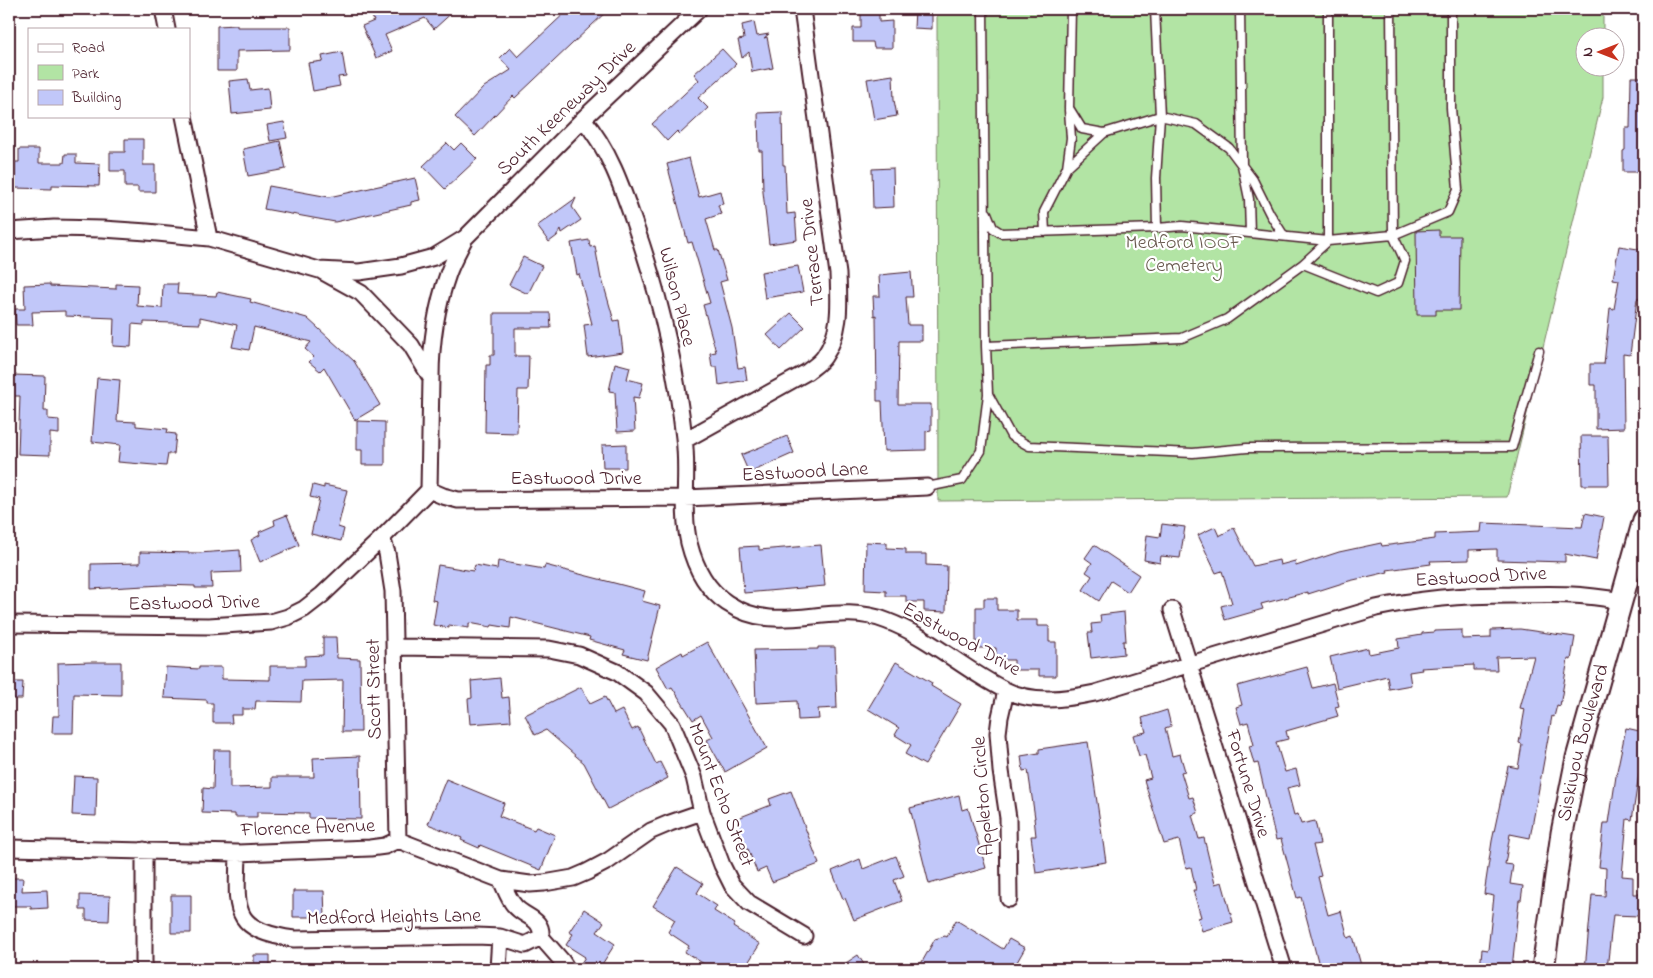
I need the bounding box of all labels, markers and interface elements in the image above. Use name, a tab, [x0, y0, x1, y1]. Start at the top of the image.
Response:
legend	[28, 28, 190, 118]
north arrow	[1576, 28, 1626, 78]
street label: South Keeneway Drive	[491, 35, 643, 183]
text: Road	[72, 37, 105, 59]
text: N	[1578, 47, 1599, 57]
text: Park	[72, 63, 100, 85]
text: Building	[71, 87, 121, 110]
street label: Terrace Drive	[793, 197, 833, 307]
park label: Medford IOOF Cemetery	[1126, 229, 1242, 281]
street label: Wilson Place	[650, 244, 702, 350]
street label: Eastwood Lane	[741, 455, 869, 491]
street label: Eastwood Drive	[510, 465, 642, 494]
street label: Eastwood Drive	[1415, 560, 1547, 596]
street label: Eastwood Drive	[128, 588, 260, 620]
street label: Eastwood Drive	[896, 595, 1026, 685]
street label: Scott Street	[360, 638, 390, 740]
street label: Siskiyou Boulevard	[1550, 661, 1617, 824]
street label: Mount Echo Street	[679, 719, 761, 871]
street label: Fortune Drive	[1217, 726, 1277, 842]
street label: Appleton Circle	[965, 735, 1003, 857]
street label: Florence Avenue	[239, 812, 376, 846]
street label: Medford Heights Lane	[307, 902, 481, 935]

